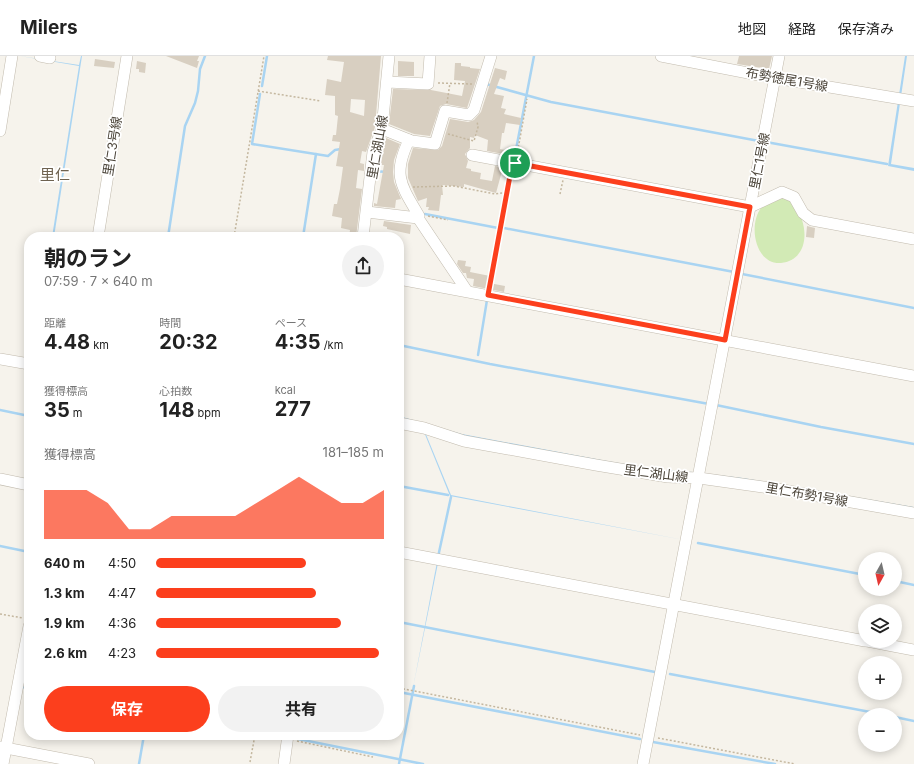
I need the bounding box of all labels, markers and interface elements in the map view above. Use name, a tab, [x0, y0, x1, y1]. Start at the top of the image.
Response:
text: Milers	[20, 16, 78, 39]
text: 地図	[738, 20, 766, 37]
text: 経路	[788, 20, 816, 37]
text: 保存済み	[838, 20, 894, 37]
street label: 布勢徳尾1号線	[745, 64, 829, 94]
street label: 里仁湖山線	[363, 114, 391, 180]
street label: 里仁3号線	[99, 115, 125, 177]
street label: 里仁1号線	[746, 131, 772, 191]
pin	[498, 146, 532, 180]
icon: arrive	[504, 152, 526, 174]
district label: 里仁	[40, 165, 70, 184]
text: 朝のラン	[44, 245, 132, 271]
button: share	[342, 245, 384, 287]
text: 07:59 · 7 × 640 m	[44, 273, 153, 289]
text: 距離	[44, 316, 66, 330]
text: 時間	[159, 316, 181, 330]
text: ペース	[275, 316, 307, 330]
text: 4.48	[44, 330, 90, 354]
text: 20:32	[159, 330, 218, 354]
text: 4:35	[275, 330, 321, 354]
text: km	[90, 338, 109, 352]
text: /km	[321, 338, 343, 352]
text: kcal	[275, 383, 296, 397]
text: 獲得標高	[44, 384, 88, 398]
text: 心拍数	[159, 384, 192, 398]
text: 277	[275, 397, 311, 421]
text: 35	[44, 398, 70, 422]
text: 148	[159, 398, 195, 422]
text: m	[70, 406, 82, 420]
text: bpm	[195, 406, 221, 420]
text: 181–185 m	[323, 444, 384, 460]
text: 獲得標高	[44, 446, 96, 462]
street label: 里仁湖山線	[623, 461, 689, 485]
street label: 里仁布勢1号線	[765, 479, 849, 509]
north arrow	[858, 552, 902, 596]
map controls	[858, 552, 902, 752]
text: 640 m	[44, 555, 85, 571]
text: 4:50	[108, 555, 136, 571]
text: 1.3 km	[44, 585, 85, 601]
text: 4:47	[108, 585, 136, 601]
button: layers	[858, 604, 902, 648]
text: 1.9 km	[44, 615, 85, 631]
text: 4:36	[108, 615, 136, 631]
text: 2.6 km	[44, 645, 87, 661]
text: 4:23	[108, 645, 136, 661]
button: +	[858, 656, 902, 700]
button: 保存	[44, 686, 210, 732]
button: 共有	[218, 686, 384, 732]
button: −	[858, 708, 902, 752]

